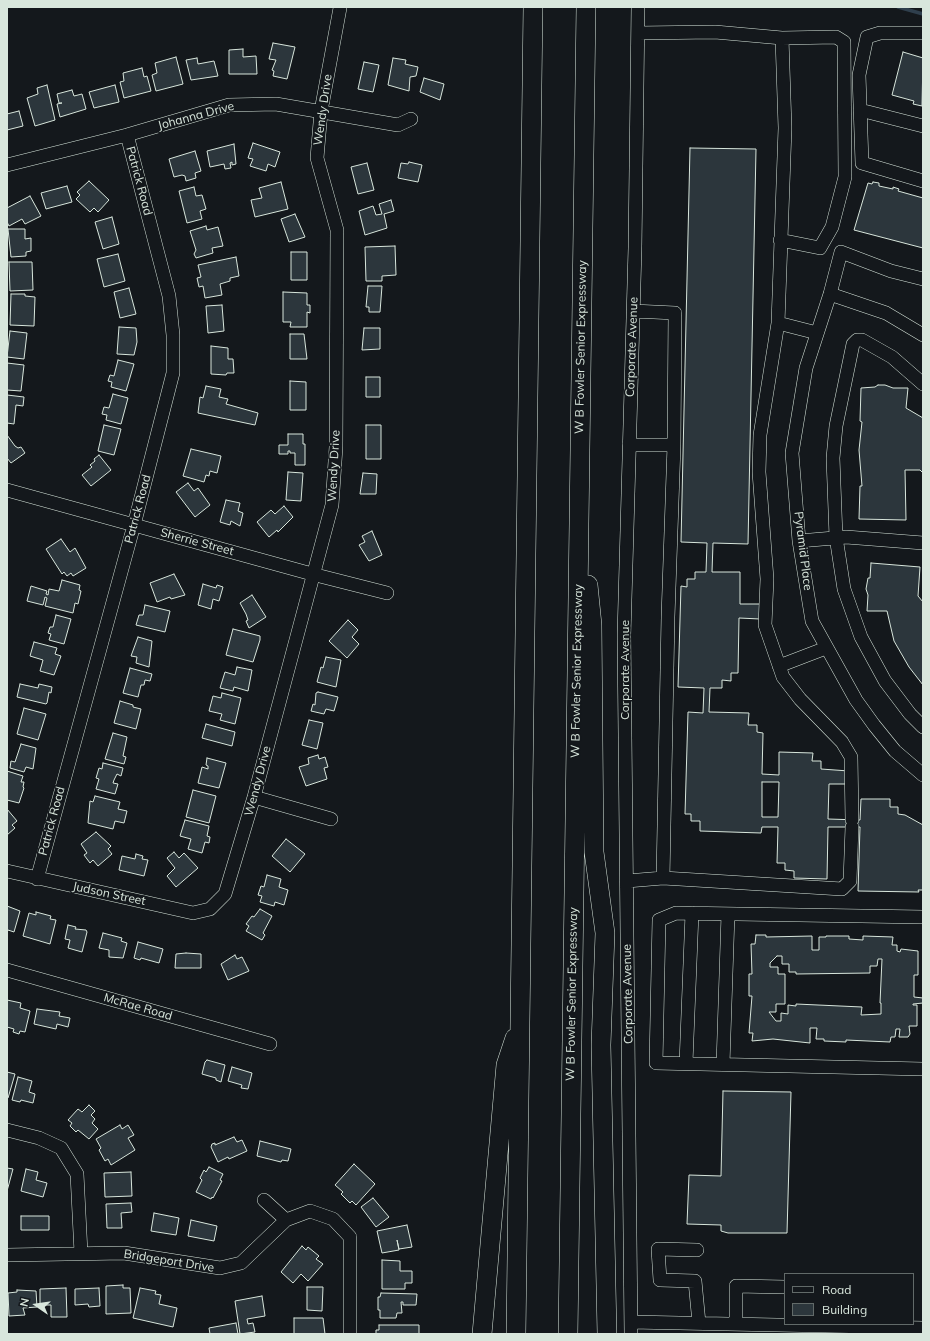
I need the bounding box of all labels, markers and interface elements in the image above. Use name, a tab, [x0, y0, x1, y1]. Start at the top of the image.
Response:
street label: Wendy Drive	[311, 73, 335, 147]
street label: Johanna Drive	[156, 99, 236, 133]
street label: Patrick Road	[123, 145, 155, 217]
street label: W B Fowler Senior Expressway	[572, 260, 590, 434]
street label: Corporate Avenue	[623, 297, 641, 397]
street label: Wendy Drive	[325, 430, 343, 502]
street label: Patrick Road	[122, 473, 154, 545]
street label: Pyramid Place	[791, 511, 815, 591]
street label: Sherrie Street	[159, 525, 235, 559]
street label: W B Fowler Senior Expressway	[568, 584, 586, 758]
street label: Corporate Avenue	[618, 620, 632, 720]
street label: Wendy Drive	[242, 744, 274, 818]
street label: Patrick Road	[36, 785, 68, 857]
street label: Judson Street	[71, 879, 147, 909]
street label: W B Fowler Senior Expressway	[563, 907, 581, 1081]
street label: Corporate Avenue	[620, 944, 636, 1044]
street label: McRae Road	[102, 990, 174, 1024]
street label: Bridgeport Drive	[123, 1247, 215, 1275]
legend	[784, 1273, 914, 1325]
text: Road	[822, 1282, 851, 1297]
north arrow	[16, 1285, 56, 1325]
text: N	[17, 1297, 32, 1308]
text: Building	[822, 1302, 867, 1317]

